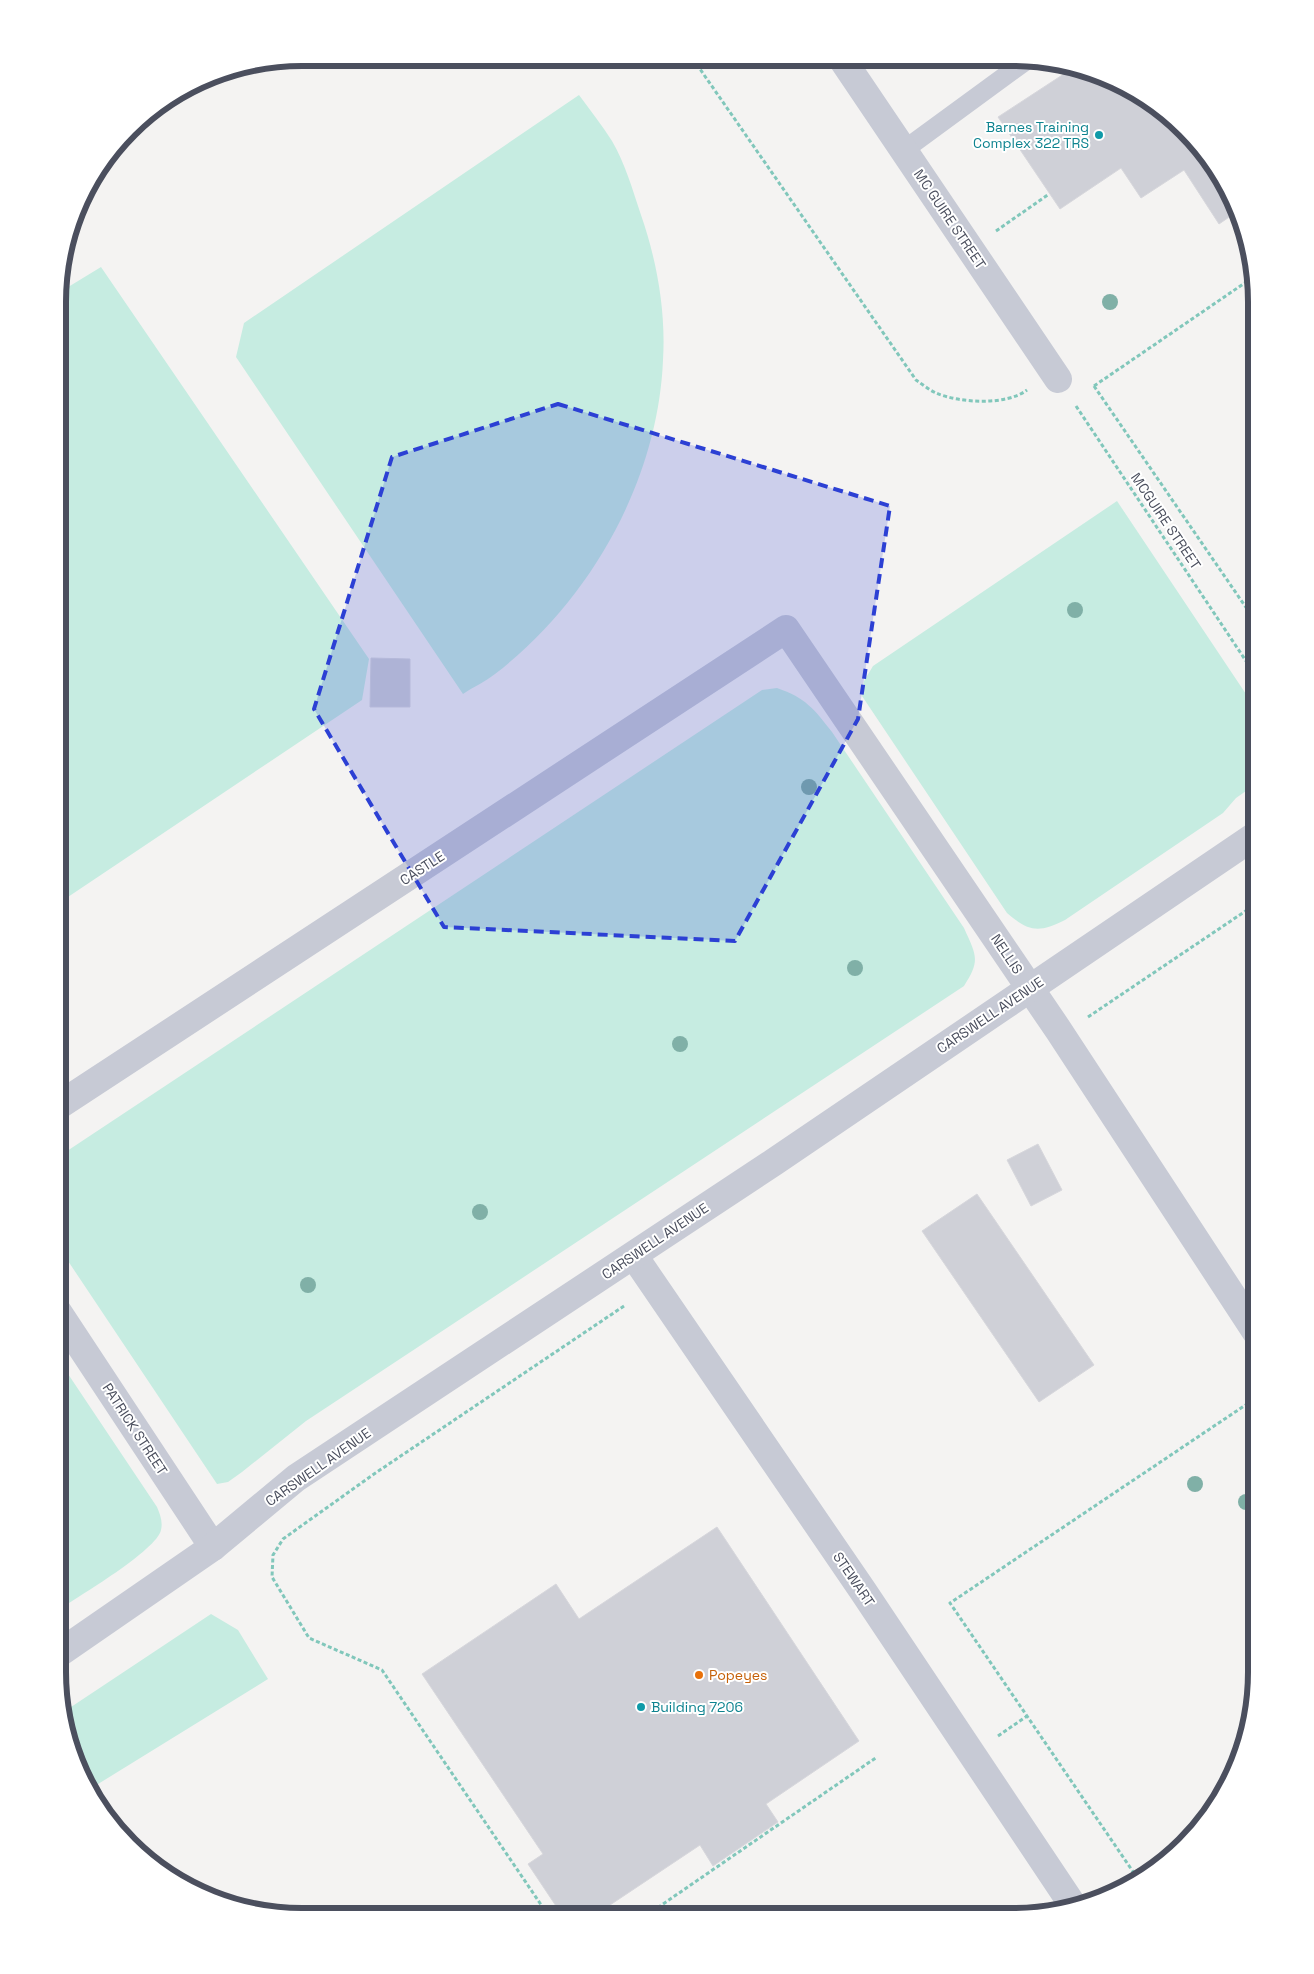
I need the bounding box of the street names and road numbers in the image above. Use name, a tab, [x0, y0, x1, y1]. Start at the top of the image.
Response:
street label: MC GUIRE STREET	[910, 166, 990, 272]
street label: MCGUIRE STREET	[1127, 469, 1205, 573]
street label: CASTLE	[396, 847, 448, 889]
street label: NELLIS	[987, 931, 1027, 977]
street label: CARSWELL AVENUE	[933, 973, 1047, 1057]
street label: CARSWELL AVENUE	[598, 1199, 712, 1283]
street label: PATRICK STREET	[99, 1380, 171, 1478]
street label: CARSWELL AVENUE	[262, 1424, 374, 1510]
street label: STEWART	[829, 1548, 879, 1610]

